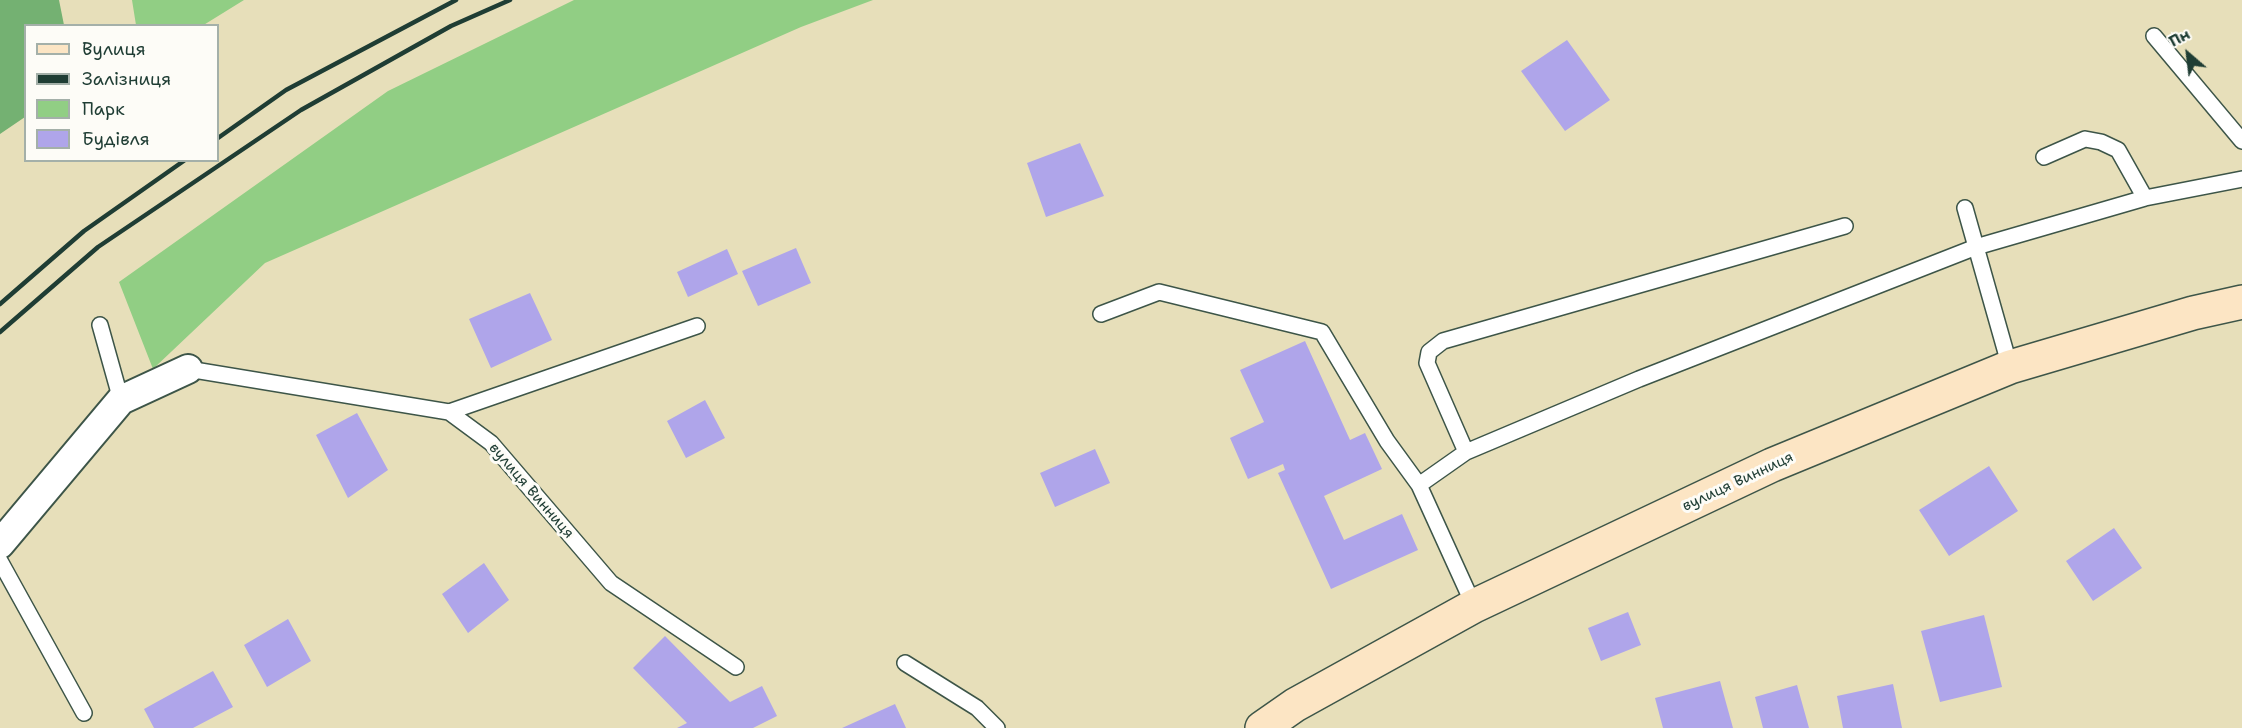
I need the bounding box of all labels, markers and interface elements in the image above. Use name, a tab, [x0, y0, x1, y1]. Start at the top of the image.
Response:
text: Пн	[2165, 23, 2194, 52]
legend	[24, 24, 219, 162]
north arrow	[2158, 24, 2218, 84]
text: Вулиця	[82, 37, 146, 61]
text: Залізниця	[82, 67, 171, 91]
text: Парк	[82, 97, 125, 121]
text: Будівля	[82, 127, 150, 151]
street label: вулиця Винниця	[485, 440, 577, 542]
street label: вулиця Винниця	[1680, 448, 1796, 516]

